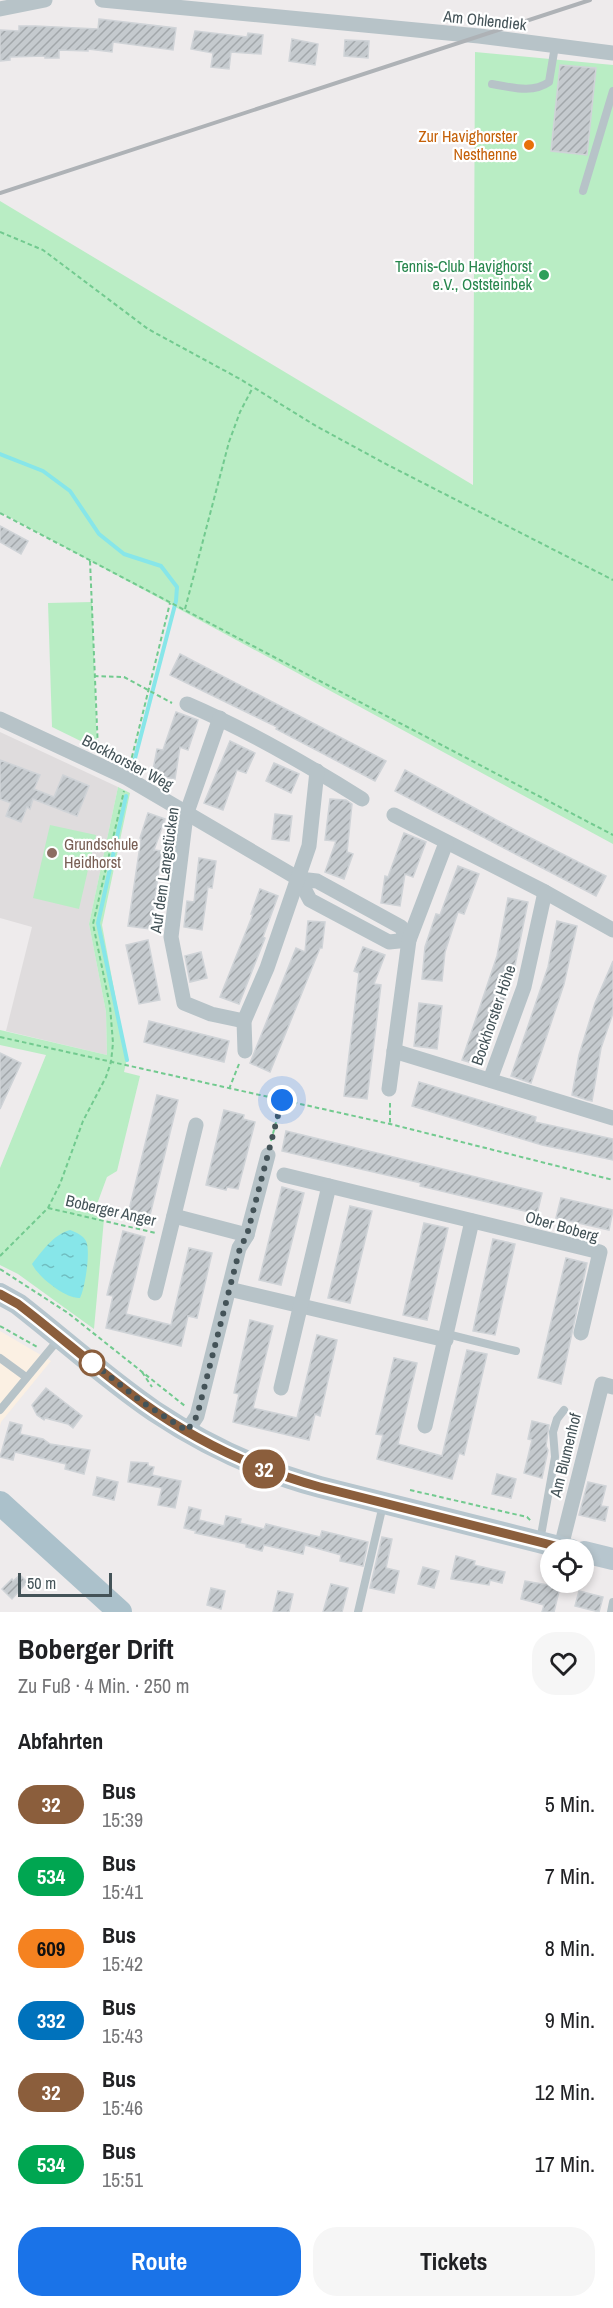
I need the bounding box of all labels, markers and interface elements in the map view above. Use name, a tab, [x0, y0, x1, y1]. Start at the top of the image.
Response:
street label: Am Ohlendiek	[442, 5, 528, 35]
place label: Zur Havighorster Nesthenne	[419, 125, 518, 165]
marker: Zur Havighorster Nesthenne	[522, 138, 536, 152]
place label: Tennis-Club Havighorst e.V., Oststeinbek	[395, 255, 532, 295]
marker: Tennis-Club Havighorst e.V., Oststeinbek	[537, 268, 551, 282]
street label: Bockhorster Weg	[79, 729, 178, 796]
street label: Auf dem Langstücken	[144, 806, 184, 935]
place label: Grundschule Heidhorst	[64, 833, 138, 873]
marker: Grundschule Heidhorst	[45, 846, 59, 860]
street label: Bockhorster Höhe	[466, 962, 520, 1068]
your location	[267, 1085, 297, 1115]
street label: Boberger Anger	[64, 1189, 159, 1231]
street label: Ober Boberg	[523, 1205, 602, 1247]
unlabelled marker	[79, 1350, 105, 1376]
street label: Am Blumenhof	[544, 1410, 586, 1500]
line badge: 32	[237, 1450, 291, 1488]
text: 32	[254, 1455, 274, 1484]
map controls	[540, 1539, 594, 1593]
button: locate	[540, 1539, 594, 1593]
scale bar	[18, 1570, 112, 1598]
text: 50 m	[27, 1572, 56, 1594]
text: Boberger Drift	[18, 1630, 174, 1668]
button: heart	[532, 1632, 595, 1695]
text: Zu Fuß · 4 Min. · 250 m	[18, 1672, 189, 1699]
text: Abfahrten	[18, 1726, 103, 1756]
text: Bus	[102, 1776, 136, 1806]
text: 5 Min.	[545, 1789, 595, 1819]
text: 32	[41, 1790, 61, 1819]
text: 15:39	[102, 1806, 143, 1833]
text: Bus	[102, 1848, 136, 1878]
text: 7 Min.	[545, 1861, 595, 1891]
text: 534	[37, 1862, 65, 1891]
text: 15:41	[102, 1878, 143, 1905]
text: Bus	[102, 1920, 136, 1950]
text: 8 Min.	[545, 1933, 595, 1963]
text: 609	[37, 1934, 65, 1963]
text: 15:42	[102, 1950, 143, 1977]
text: Bus	[102, 1992, 136, 2022]
text: 9 Min.	[545, 2005, 595, 2035]
text: 332	[37, 2006, 65, 2035]
text: 15:43	[102, 2022, 143, 2049]
text: Bus	[102, 2064, 136, 2094]
text: 12 Min.	[535, 2077, 595, 2107]
text: 32	[41, 2078, 61, 2107]
text: 15:46	[102, 2094, 143, 2121]
text: Bus	[102, 2136, 136, 2166]
text: 17 Min.	[535, 2149, 595, 2179]
text: 534	[37, 2150, 65, 2179]
text: 15:51	[102, 2166, 143, 2193]
button: Route	[18, 2227, 301, 2296]
button: Tickets	[313, 2227, 595, 2296]

